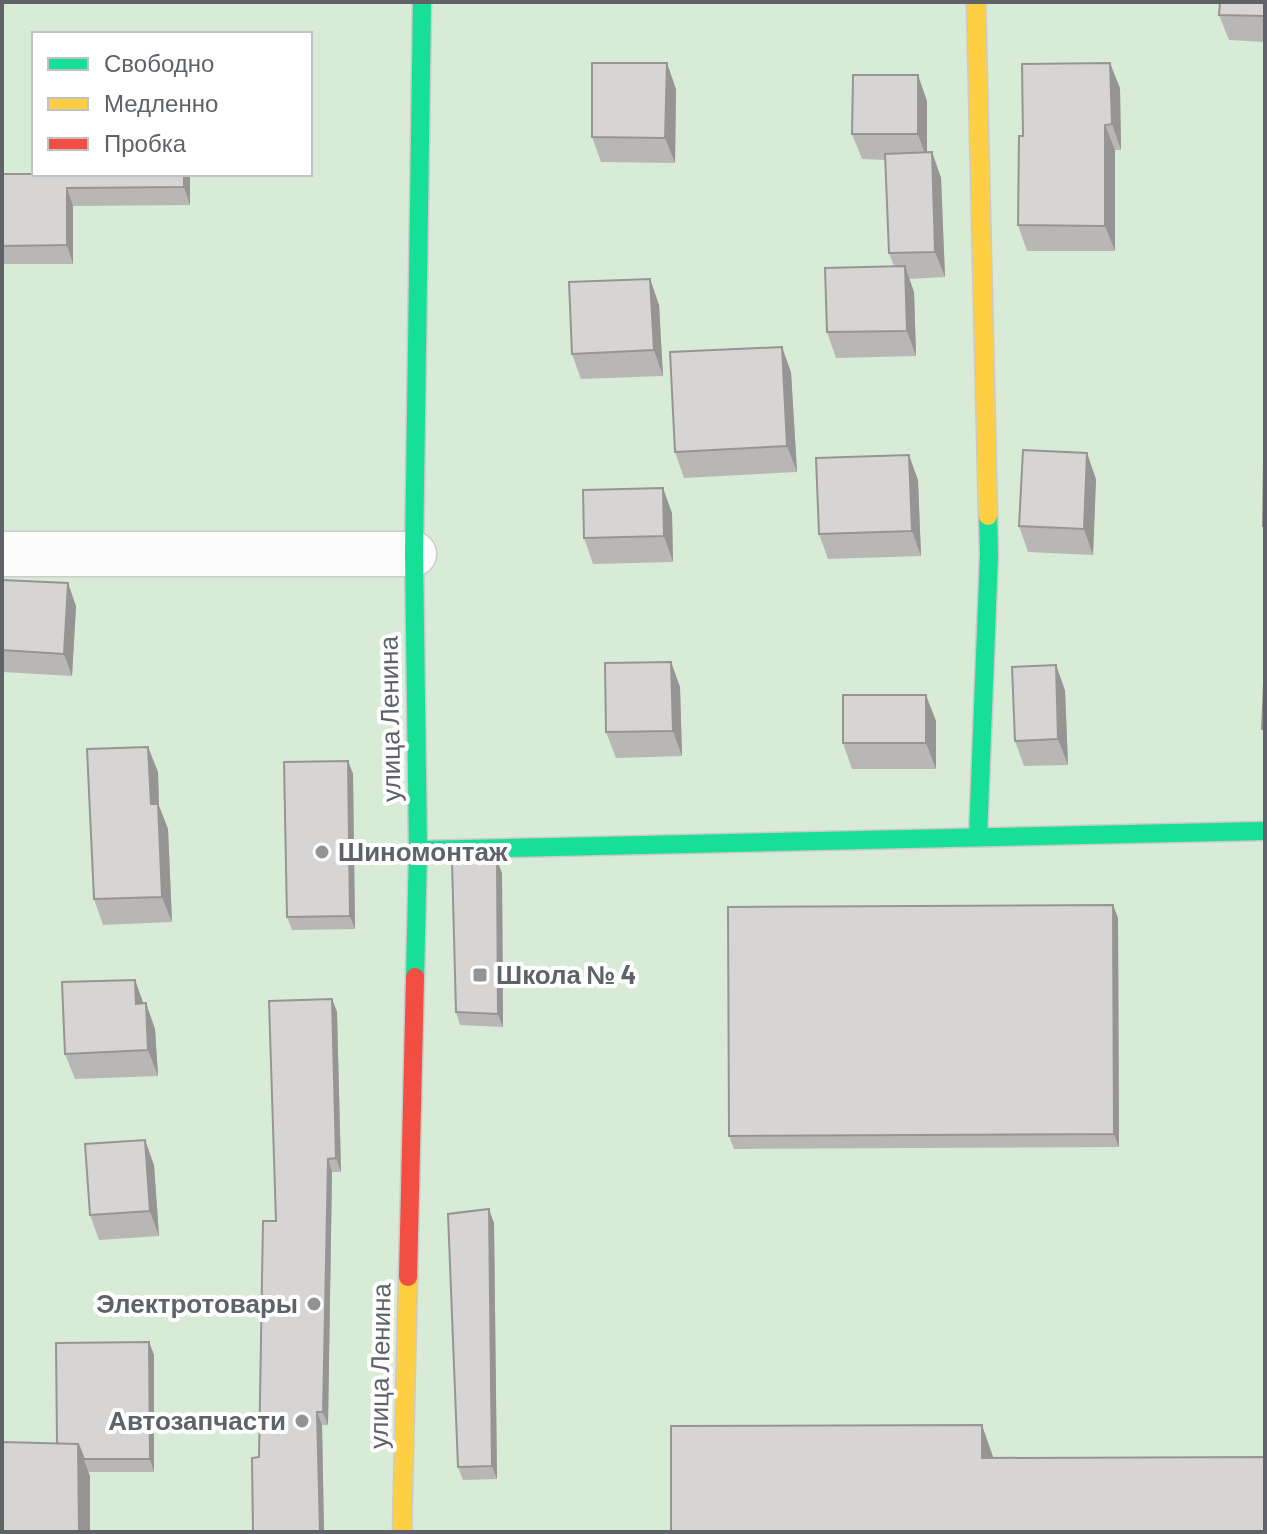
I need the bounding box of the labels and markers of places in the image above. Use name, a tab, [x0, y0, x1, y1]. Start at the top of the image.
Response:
place label: Шиномонтаж	[338, 835, 508, 866]
marker: Шиномонтаж	[313, 843, 331, 861]
place label: Школа № 4	[496, 958, 636, 989]
marker: Школа № 4	[471, 966, 489, 984]
place label: Электротовары	[96, 1287, 298, 1318]
marker: Электротовары	[305, 1295, 323, 1313]
place label: Автозапчасти	[108, 1404, 286, 1435]
marker: Автозапчасти	[293, 1412, 311, 1430]

